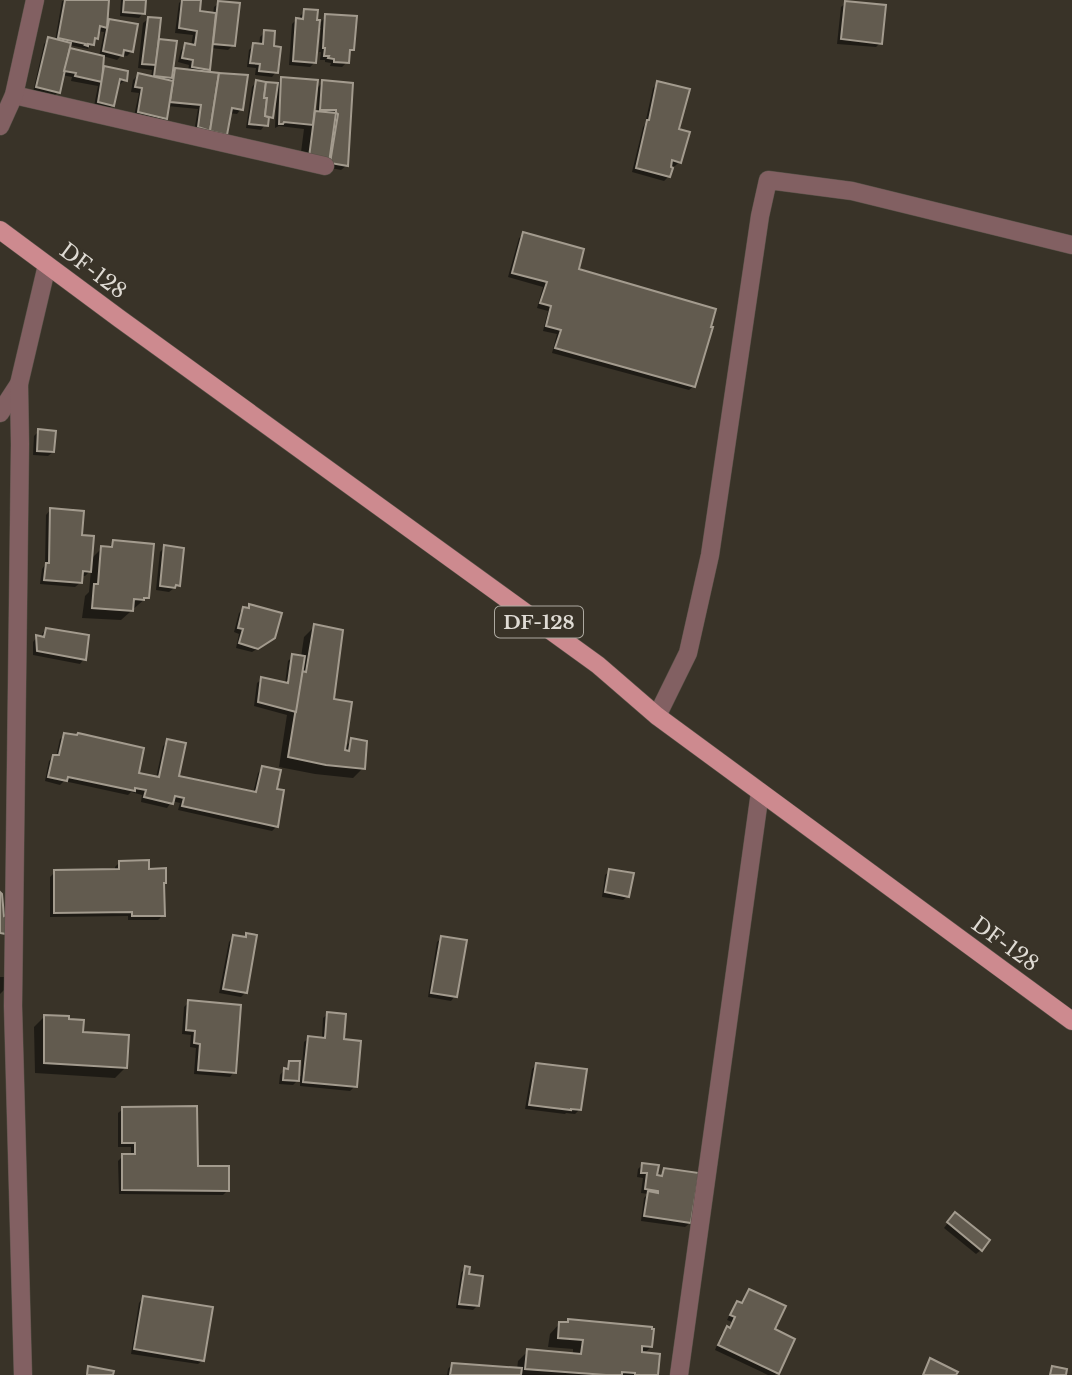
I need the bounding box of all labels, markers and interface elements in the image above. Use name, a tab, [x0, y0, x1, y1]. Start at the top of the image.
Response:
street label: DF-128	[55, 238, 131, 304]
road number: DF-128	[495, 607, 583, 638]
street label: DF-128	[966, 911, 1044, 977]

